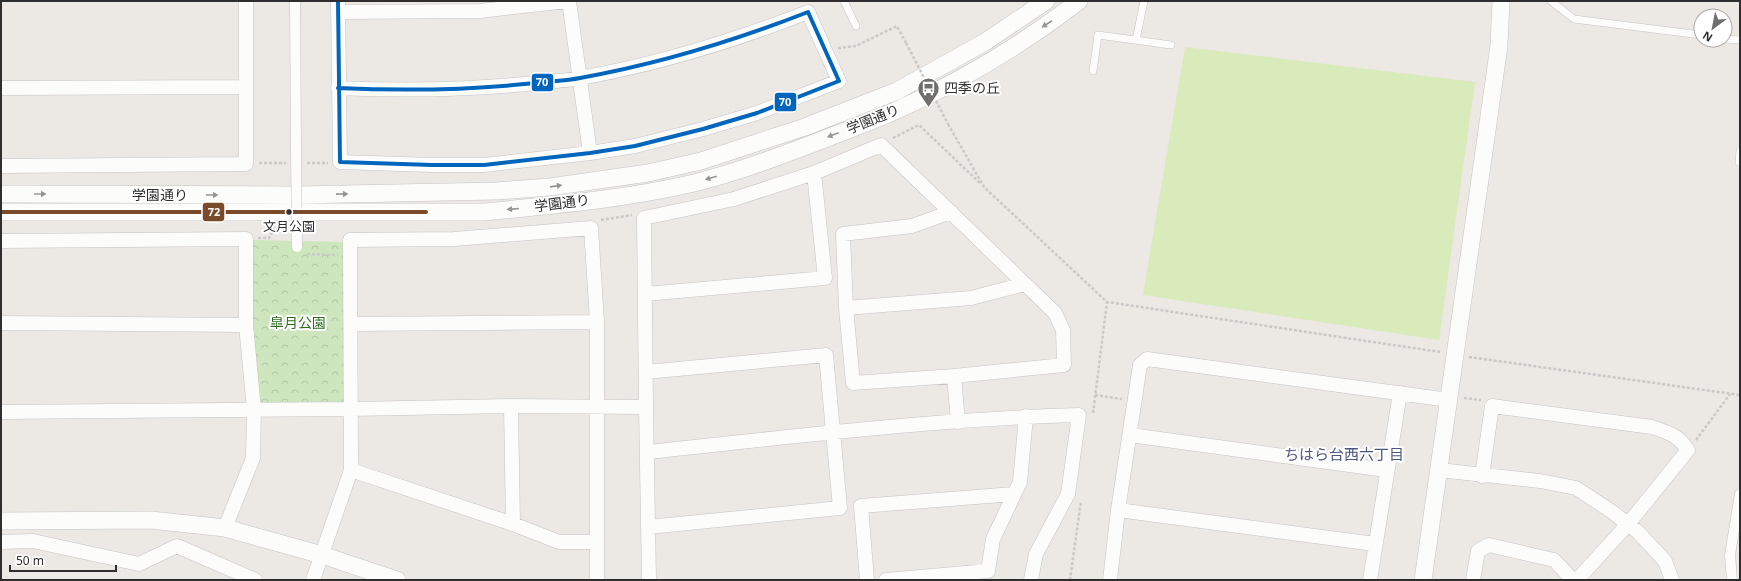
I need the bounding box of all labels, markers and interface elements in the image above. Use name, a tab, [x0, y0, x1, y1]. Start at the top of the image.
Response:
north arrow	[1693, 8, 1733, 48]
one-way arrow	[1041, 20, 1053, 27]
text: N	[1700, 28, 1715, 46]
line badge: 70	[531, 73, 554, 92]
text: 70	[536, 74, 548, 89]
bus stop icon: 四季の丘	[916, 75, 942, 108]
place label: 四季の丘	[944, 78, 1000, 97]
line badge: 70	[774, 92, 797, 112]
text: 70	[779, 94, 791, 109]
street label: 学園通り	[843, 99, 902, 138]
one-way arrow	[827, 133, 839, 139]
one-way arrow	[704, 175, 716, 181]
one-way arrow	[550, 183, 562, 189]
street label: 学園通り	[132, 185, 188, 204]
street label: 学園通り	[533, 190, 591, 215]
one-way arrow	[34, 191, 47, 197]
one-way arrow	[336, 191, 349, 197]
one-way arrow	[206, 192, 219, 198]
line badge: 72	[202, 202, 225, 222]
text: 72	[208, 204, 220, 219]
one-way arrow	[507, 206, 519, 212]
marker: 文月公園	[284, 207, 294, 217]
place label: 文月公園	[263, 217, 315, 235]
park label: 皐月公園	[270, 313, 326, 332]
district label: ちはら台西六丁目	[1284, 444, 1404, 464]
scale bar	[10, 547, 116, 573]
text: 50 m	[16, 552, 44, 569]

